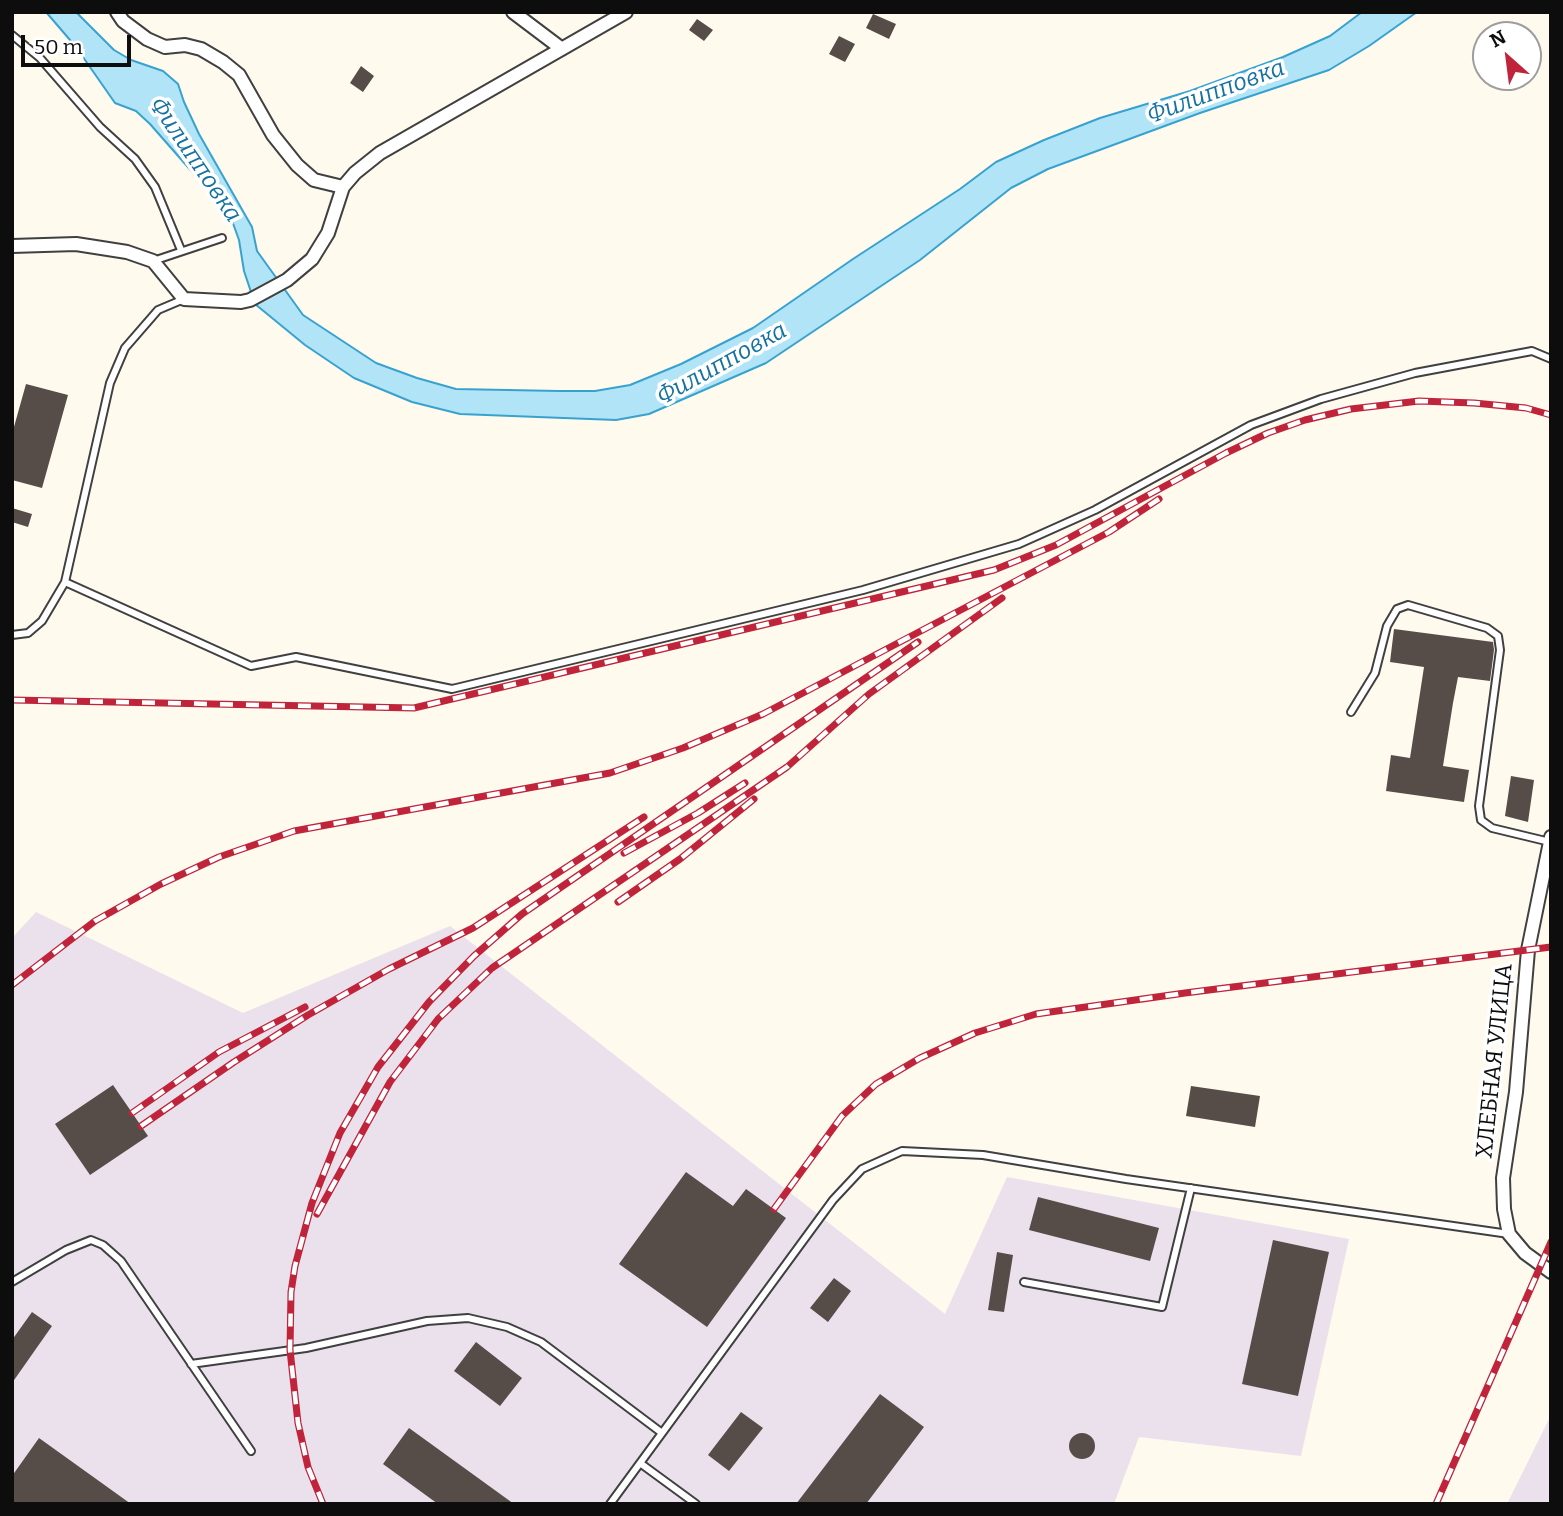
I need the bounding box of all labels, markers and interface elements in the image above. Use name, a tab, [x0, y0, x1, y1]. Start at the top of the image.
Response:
scale bar	[24, 21, 135, 65]
north arrow	[1472, 21, 1542, 91]
text: N	[1486, 25, 1510, 52]
text: 50 m	[34, 34, 83, 60]
water label: Филипповка	[1143, 54, 1289, 130]
water label: Филипповка	[143, 92, 247, 228]
water label: Филипповка	[652, 316, 792, 412]
street label: ХЛЕБНАЯ УЛИЦА	[1471, 962, 1519, 1160]

